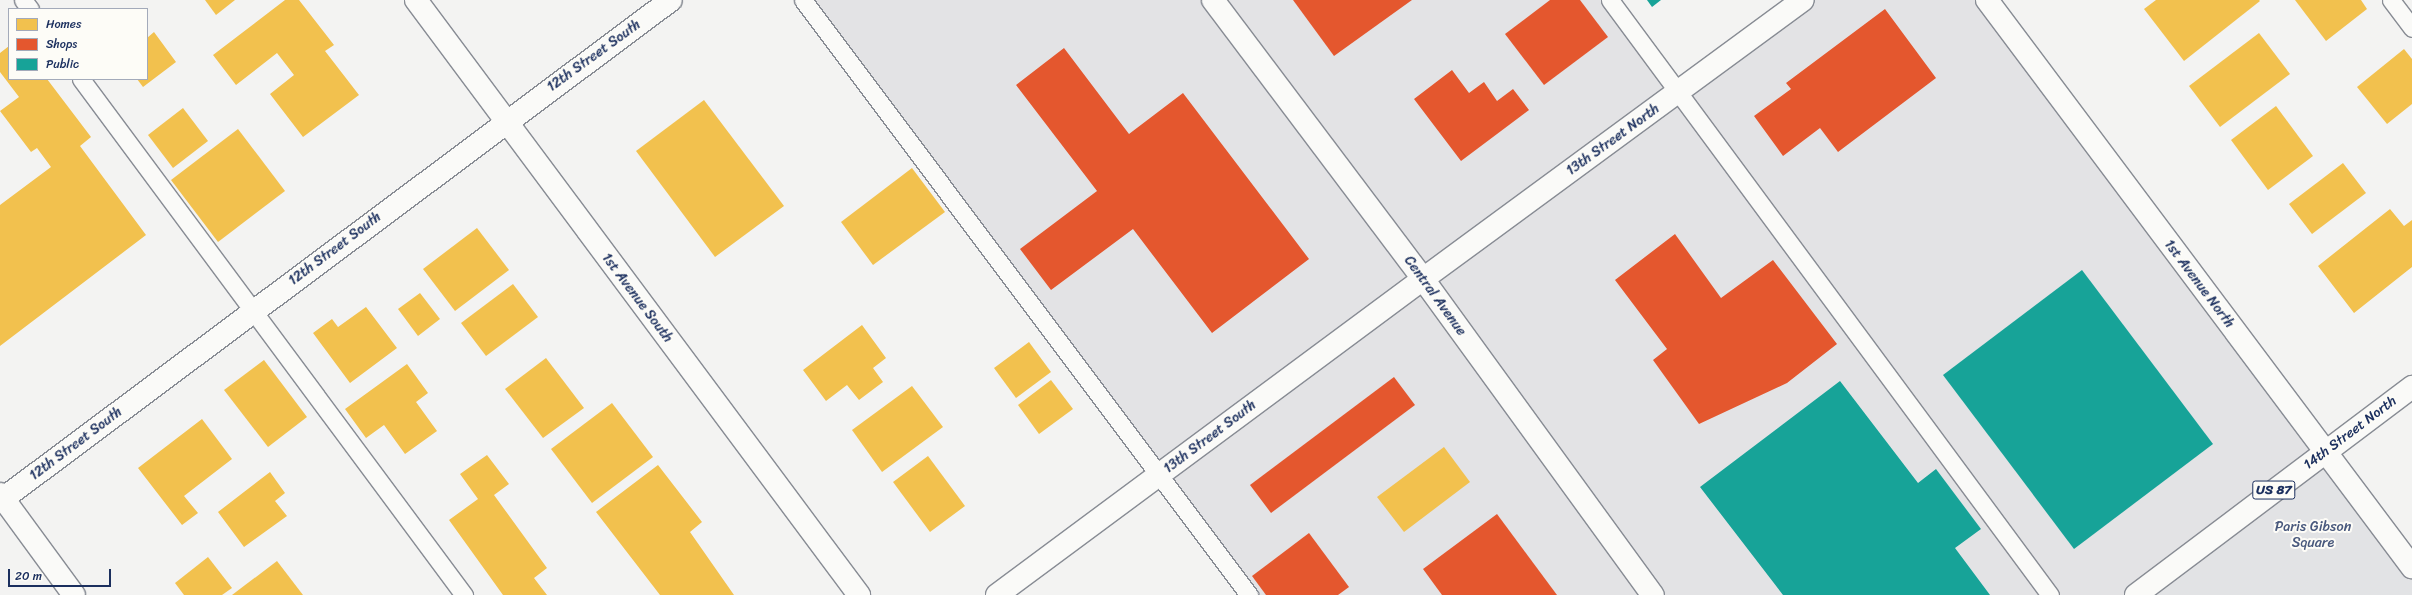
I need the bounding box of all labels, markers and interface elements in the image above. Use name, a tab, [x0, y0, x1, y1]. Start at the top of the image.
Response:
legend	[8, 8, 148, 80]
text: Homes	[46, 13, 82, 35]
street label: 12th Street South	[544, 16, 644, 96]
text: Shops	[46, 33, 77, 55]
text: Public	[46, 53, 79, 75]
street label: 13th Street North	[1563, 101, 1663, 179]
street label: 12th Street South	[285, 208, 385, 290]
street label: 1st Avenue North	[2160, 236, 2238, 332]
street label: 1st Avenue South	[598, 250, 676, 346]
street label: Central Avenue	[1400, 253, 1470, 339]
street label: 14th Street North	[2300, 393, 2400, 473]
street label: 13th Street South	[1160, 397, 1260, 477]
street label: 12th Street South	[26, 403, 126, 485]
road number: US 87	[2252, 479, 2296, 501]
park label: Paris Gibson Square	[2275, 519, 2351, 552]
scale bar	[10, 561, 113, 587]
text: 20 m	[15, 565, 42, 587]

